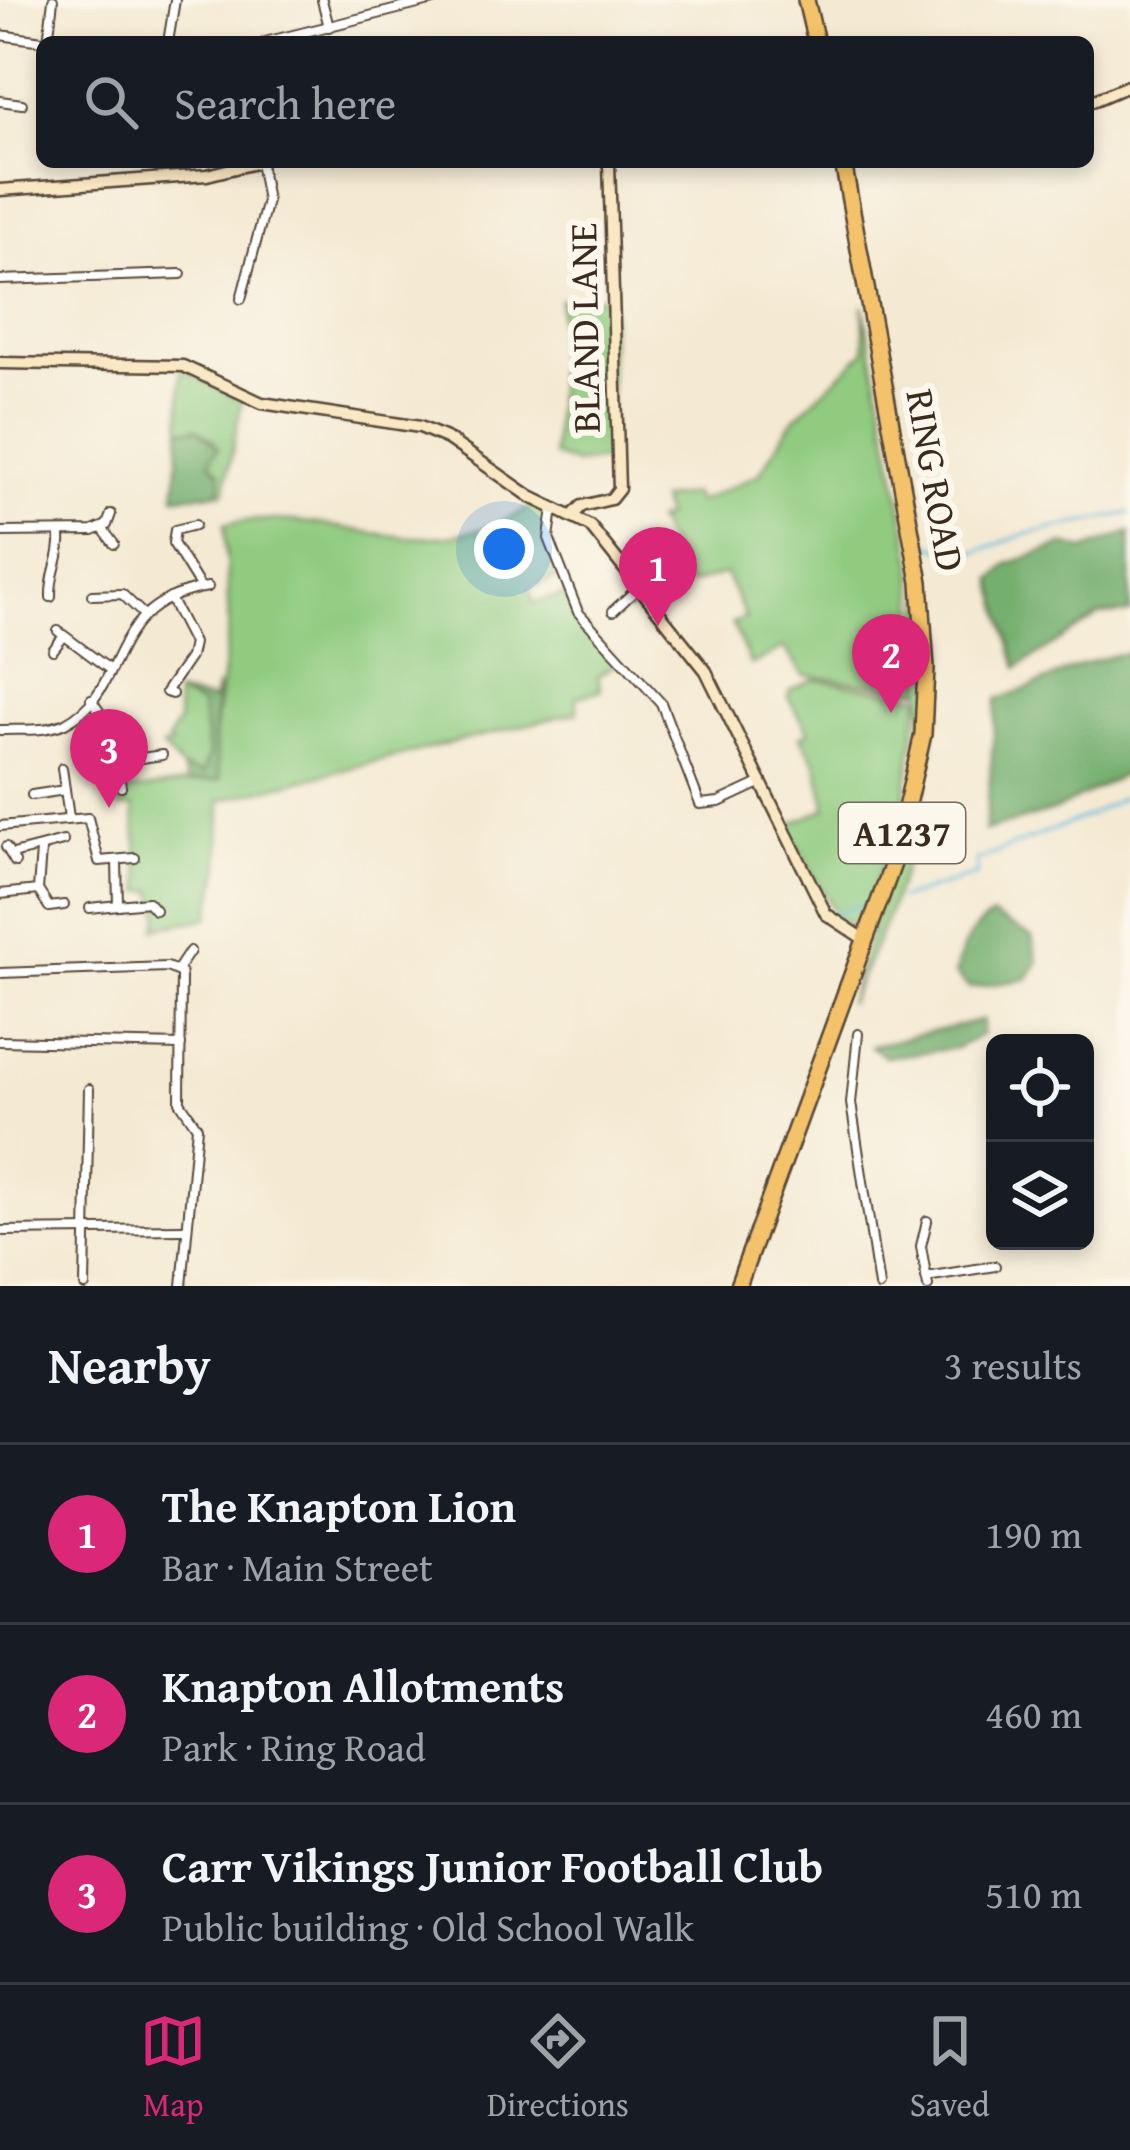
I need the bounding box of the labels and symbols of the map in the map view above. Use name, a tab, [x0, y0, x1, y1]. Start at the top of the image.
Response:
street label: BLAND LANE	[553, 222, 614, 434]
street label: RING ROAD	[892, 384, 981, 575]
your location	[474, 519, 534, 579]
pin: 1	[619, 527, 697, 626]
pin: 2	[852, 614, 930, 713]
pin: 3	[70, 709, 148, 808]
road number: A1237	[839, 803, 965, 863]

